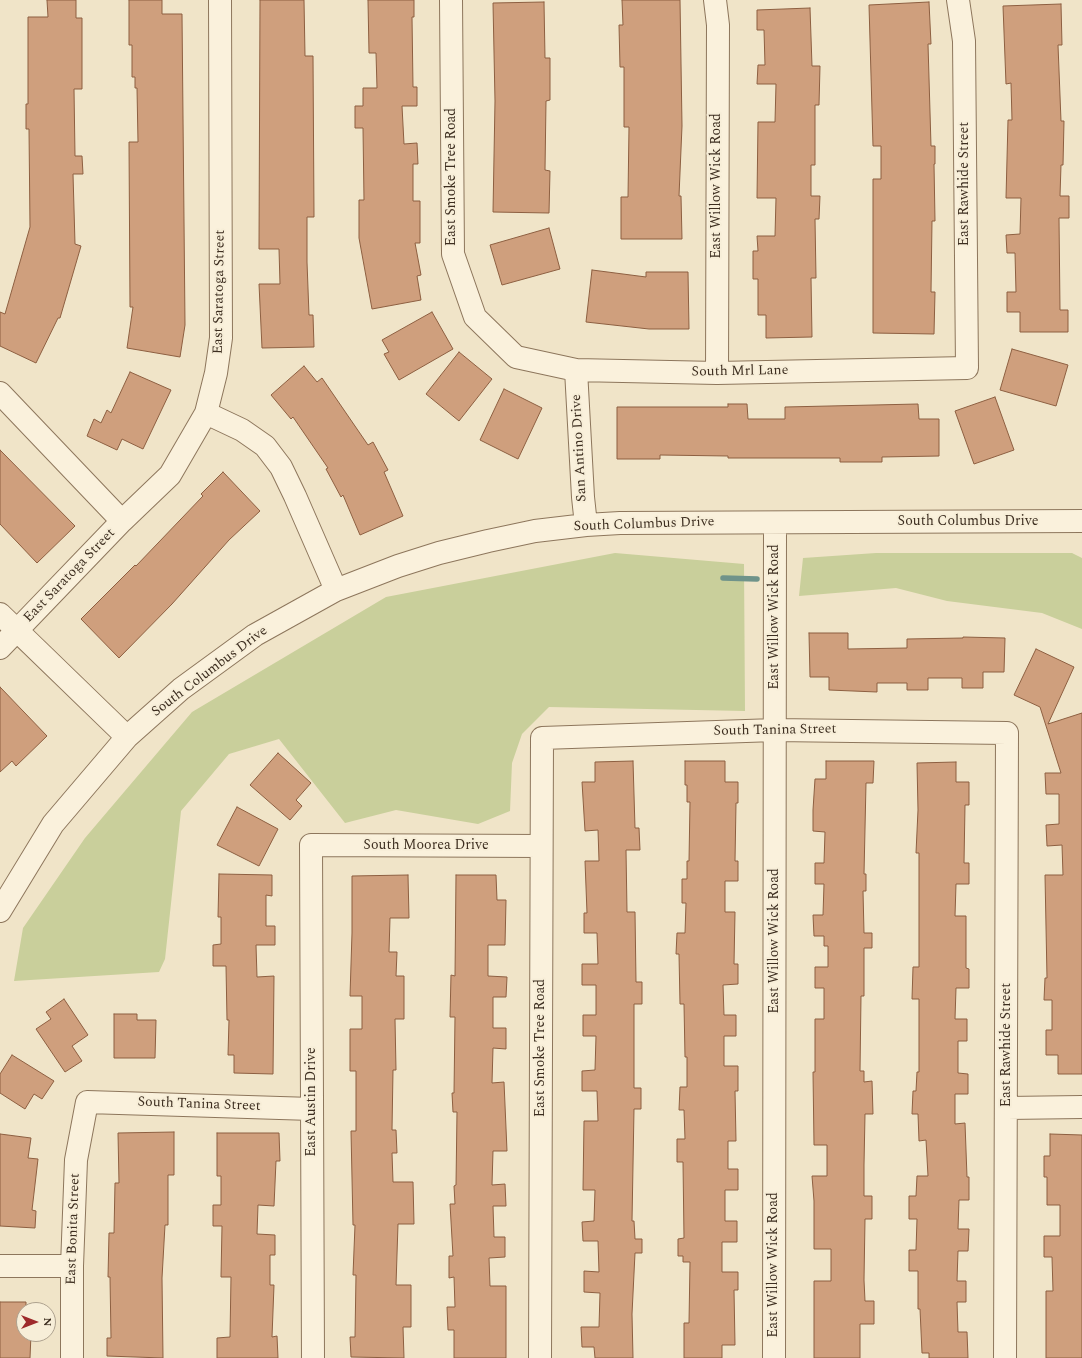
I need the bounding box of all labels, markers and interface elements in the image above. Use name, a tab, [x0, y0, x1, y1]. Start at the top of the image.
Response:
street label: East Smoke Tree Road	[444, 108, 460, 246]
street label: East Willow Wick Road	[709, 113, 725, 259]
street label: East Rawhide Street	[957, 122, 973, 246]
street label: East Saratoga Street	[211, 230, 229, 354]
street label: South Mrl Lane	[691, 363, 789, 381]
street label: San Antino Drive	[569, 394, 591, 502]
street label: South Columbus Drive	[573, 514, 715, 536]
street label: South Columbus Drive	[898, 514, 1038, 530]
street label: East Saratoga Street	[21, 525, 119, 627]
street label: East Willow Wick Road	[767, 544, 783, 690]
street label: South Columbus Drive	[149, 623, 271, 721]
street label: South Tanina Street	[713, 722, 837, 740]
street label: South Moorea Drive	[363, 838, 489, 854]
street label: East Willow Wick Road	[767, 868, 783, 1014]
street label: East Smoke Tree Road	[533, 979, 549, 1117]
street label: East Rawhide Street	[999, 983, 1015, 1107]
street label: East Austin Drive	[304, 1047, 320, 1157]
street label: South Tanina Street	[137, 1094, 261, 1116]
street label: East Bonita Street	[64, 1173, 84, 1285]
street label: East Willow Wick Road	[766, 1192, 782, 1338]
north arrow	[16, 1302, 56, 1342]
text: N	[39, 1318, 56, 1326]

